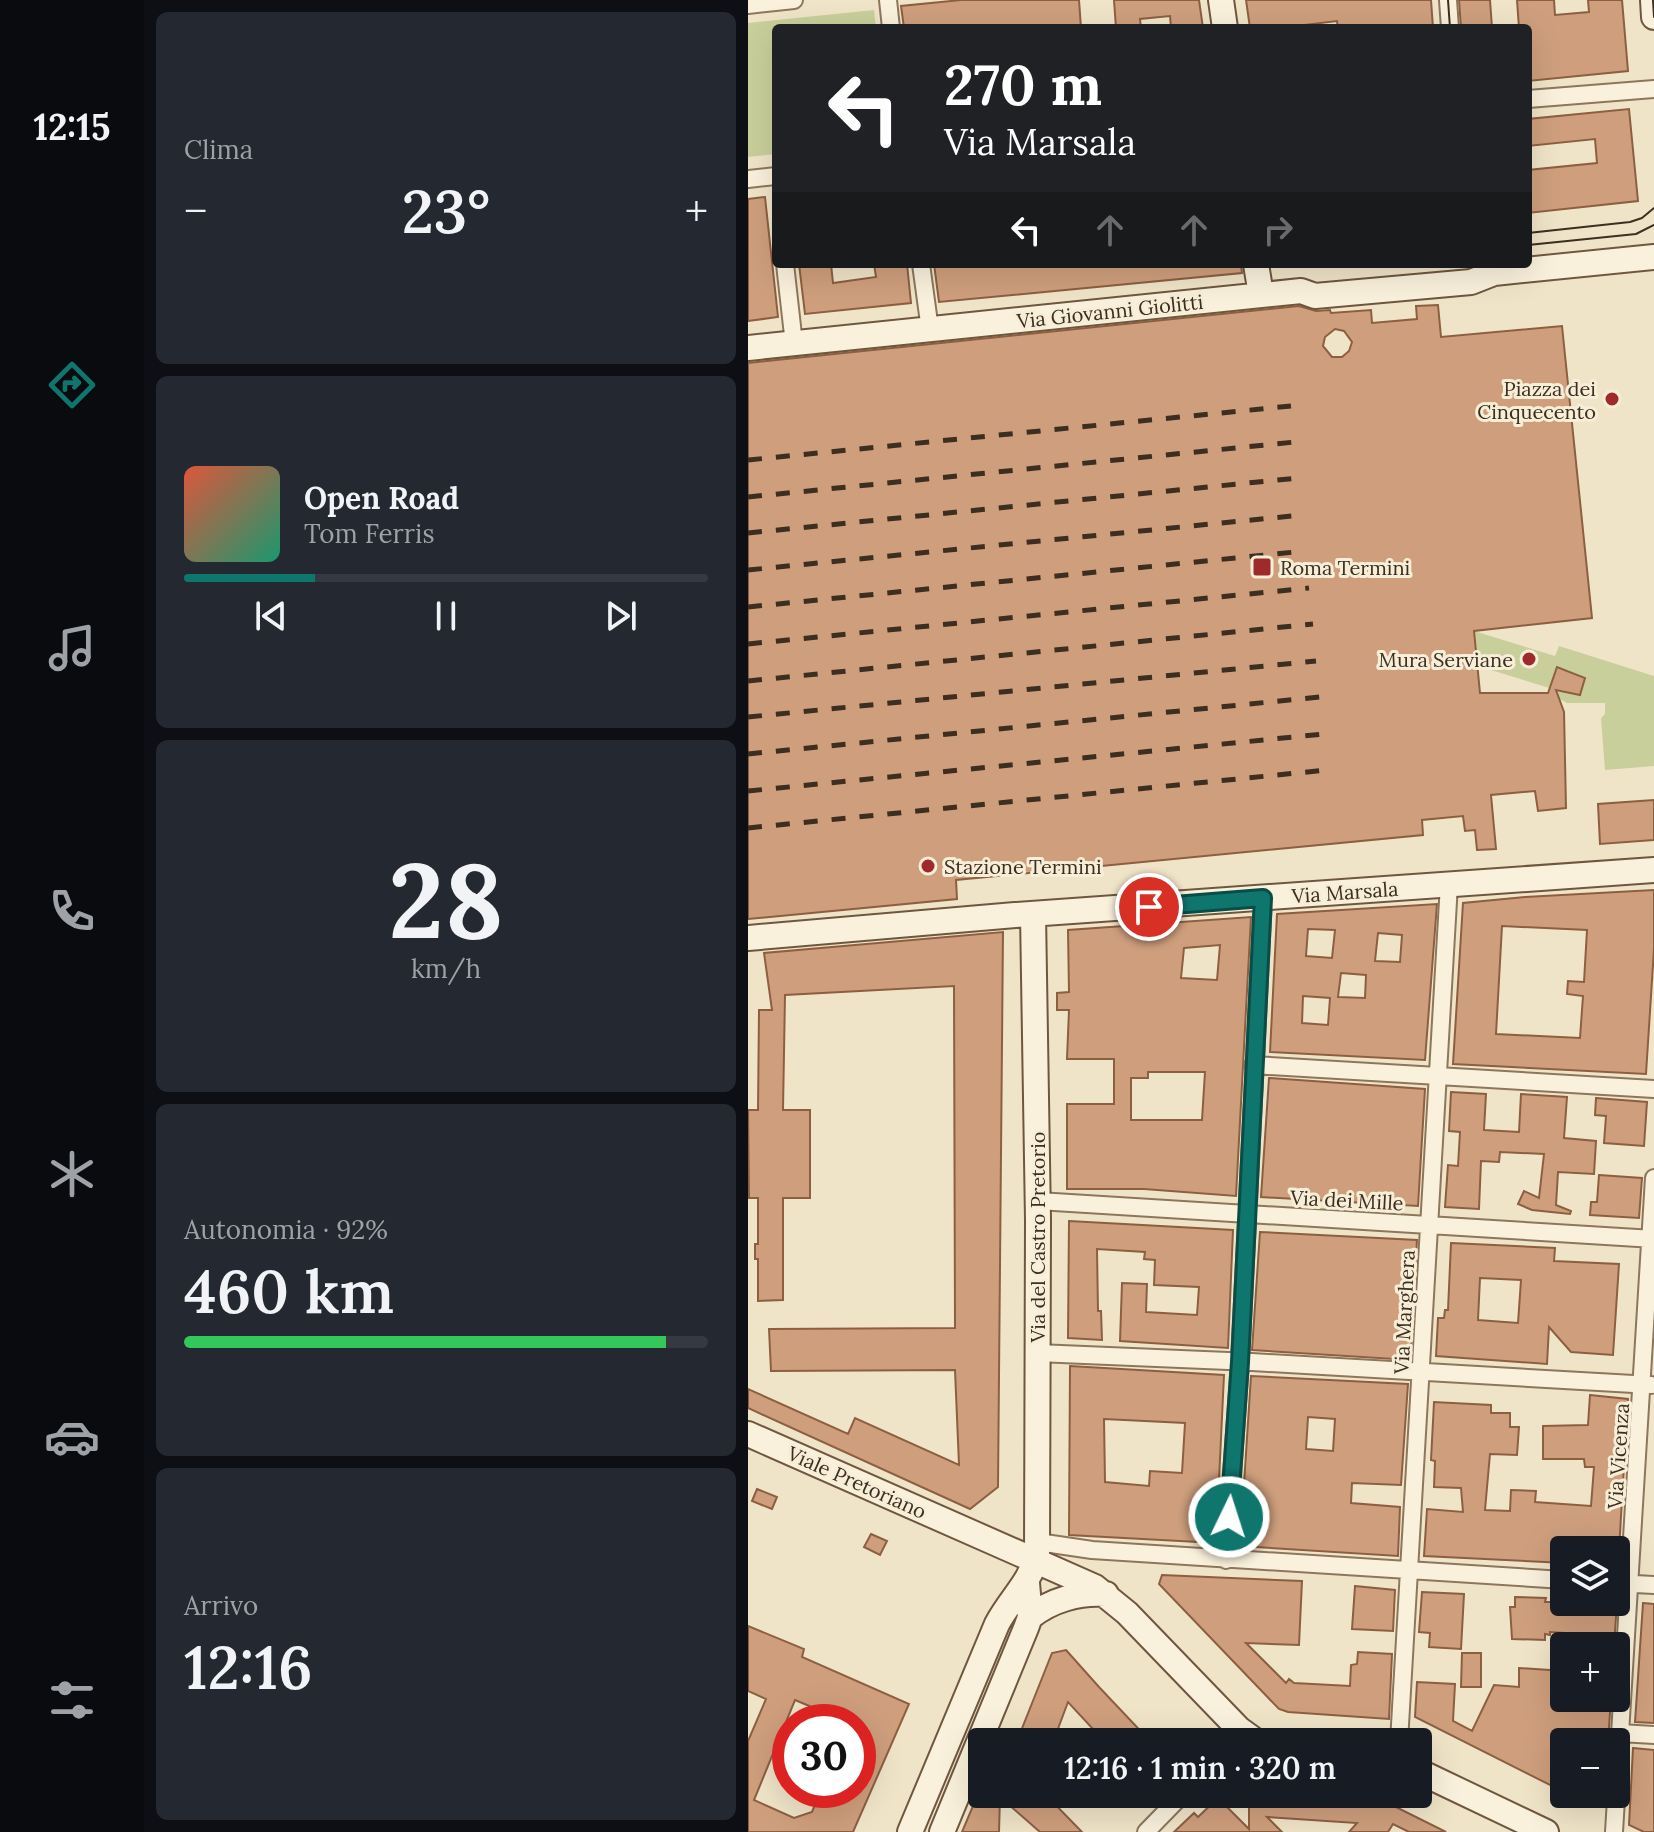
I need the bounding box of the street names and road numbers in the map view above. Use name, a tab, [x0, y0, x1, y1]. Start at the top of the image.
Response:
street label: Via Giovanni Giolitti	[1015, 289, 1204, 333]
street label: Via Marsala	[1290, 876, 1399, 908]
street label: Via del Castro Pretorio	[1025, 1132, 1050, 1344]
street label: Via dei Mille	[1289, 1184, 1404, 1215]
street label: Via Marghera	[1388, 1249, 1420, 1376]
street label: Via Vicenza	[1602, 1402, 1634, 1511]
street label: Viale Pretoriano	[783, 1440, 930, 1524]

